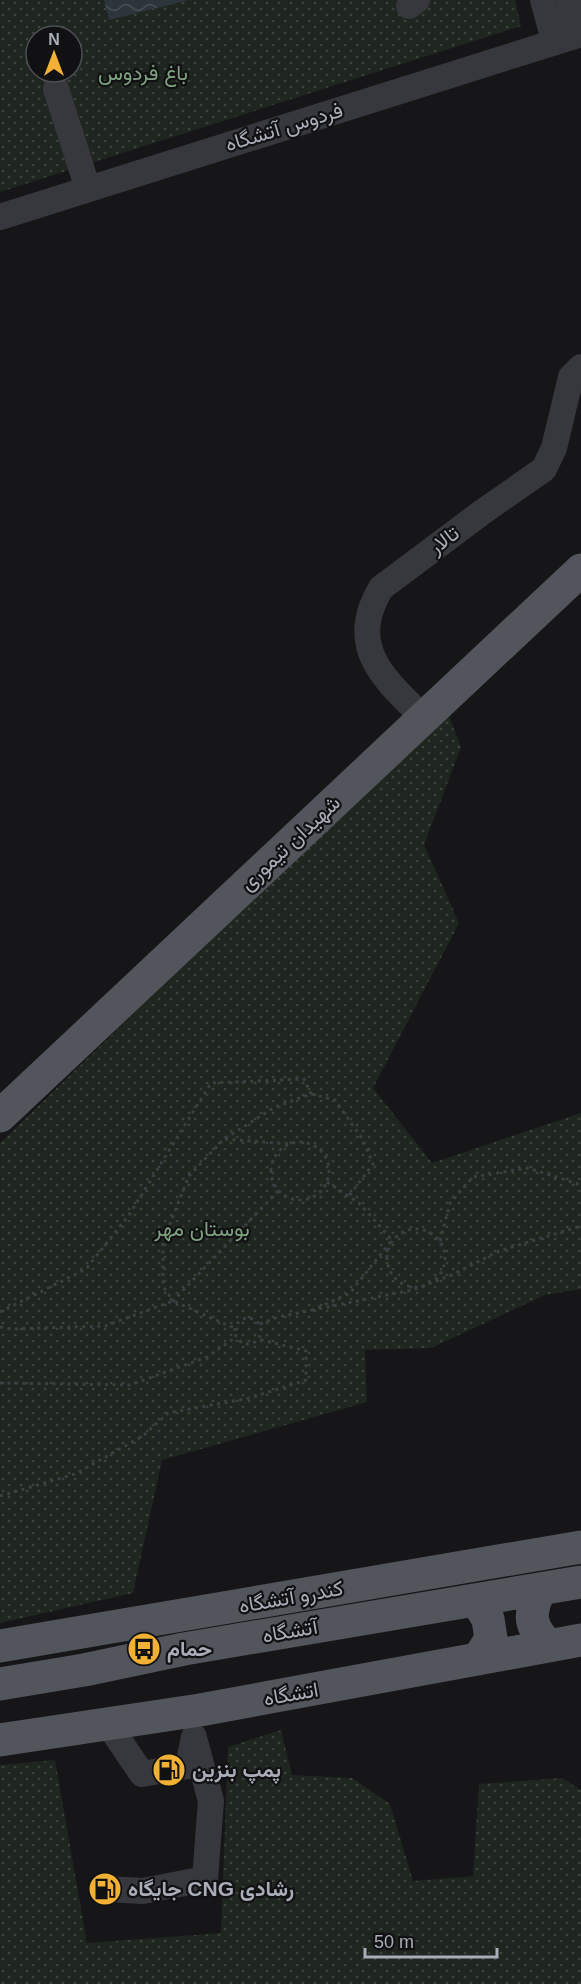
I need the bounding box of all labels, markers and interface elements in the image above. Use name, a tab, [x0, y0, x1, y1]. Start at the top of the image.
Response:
north arrow	[24, 24, 84, 84]
text: N	[48, 31, 60, 48]
park label: باغ فردوس	[98, 61, 188, 87]
street label: فردوس آتشگاه	[222, 98, 346, 157]
street label: تالار	[423, 521, 464, 560]
street label: شهیدان تیموری	[235, 791, 346, 896]
park label: بوستان مهر	[153, 1217, 250, 1242]
street label: کندرو آتشگاه	[237, 1576, 345, 1619]
street label: آتشگاه	[260, 1614, 321, 1647]
bus stop icon: حمام	[126, 1631, 162, 1667]
place label: حمام	[167, 1637, 212, 1663]
street label: اتشگاه	[262, 1677, 320, 1710]
fuel station icon: پمپ بنزین	[151, 1752, 187, 1788]
place label: پمپ بنزین	[192, 1758, 281, 1784]
fuel station icon: جایگاه CNG رشادی	[87, 1871, 123, 1907]
place label: جایگاه CNG رشادی	[128, 1877, 294, 1902]
scale bar	[365, 1921, 497, 1959]
text: 50 m	[374, 1932, 414, 1952]

